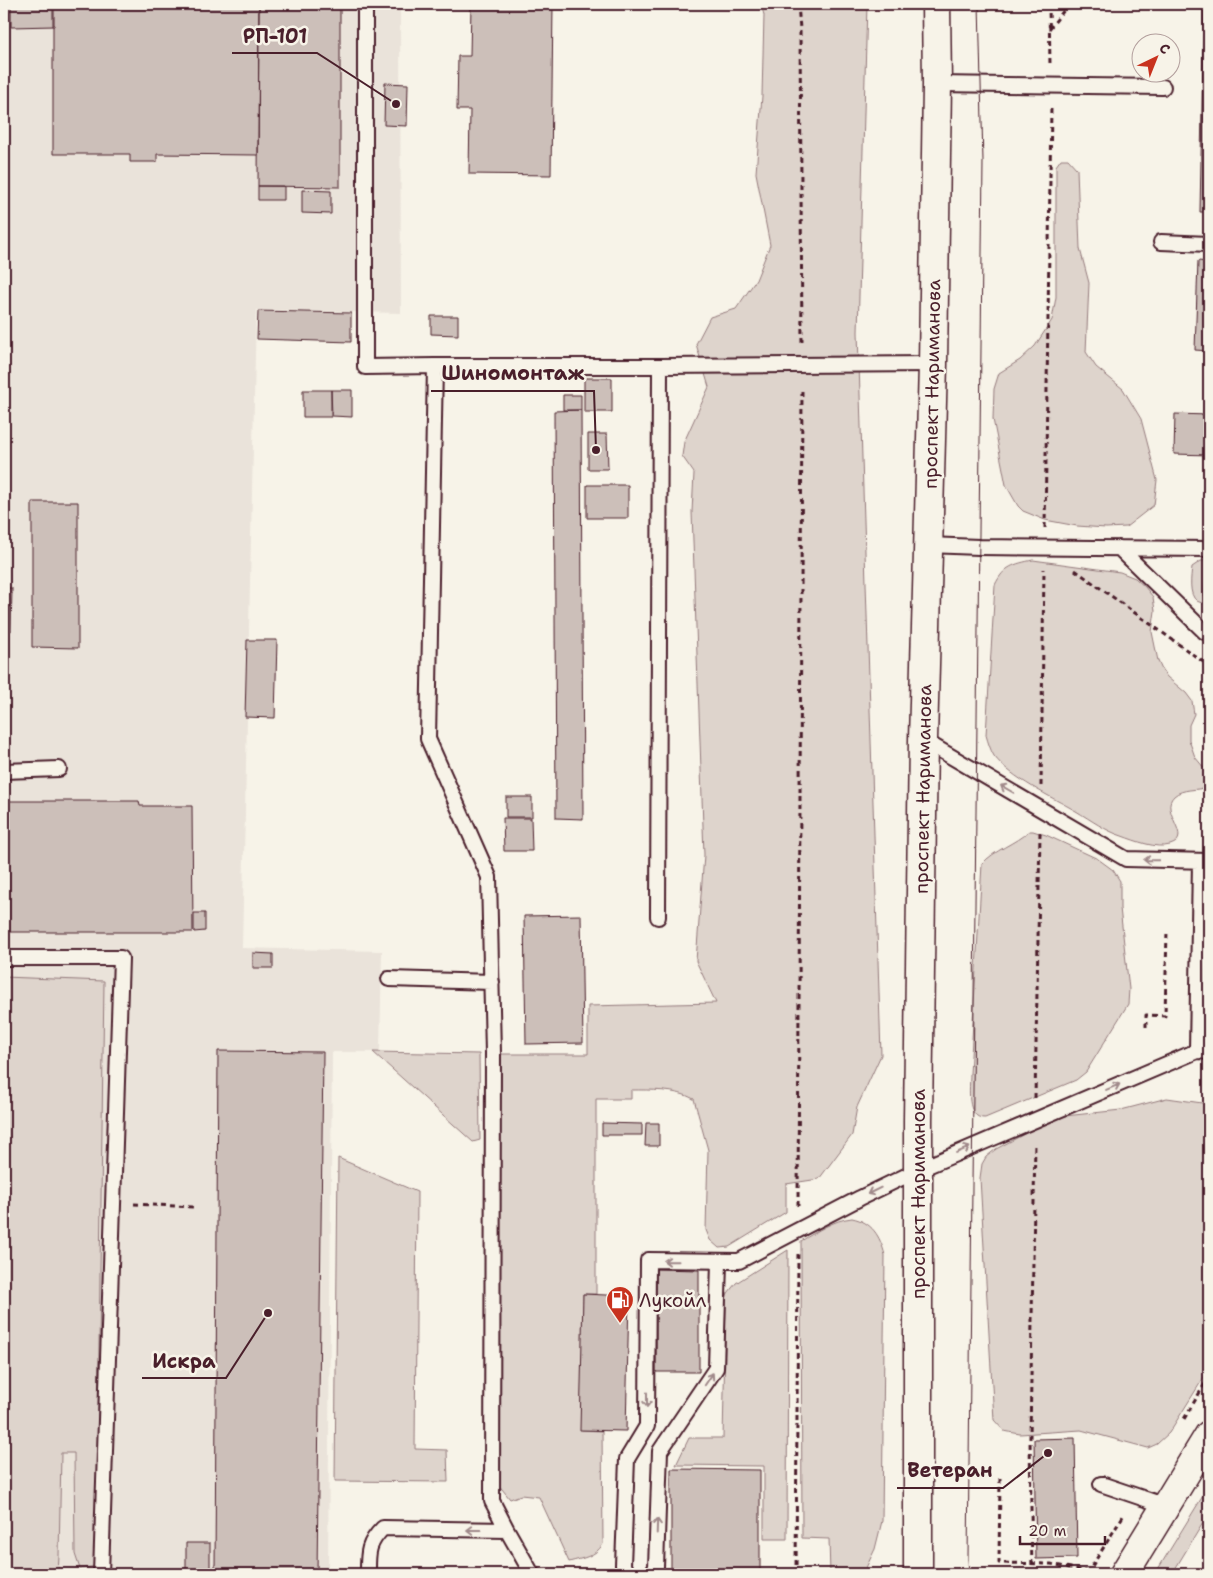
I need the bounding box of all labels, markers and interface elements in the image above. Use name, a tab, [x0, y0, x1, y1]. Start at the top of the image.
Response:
callout: РП-101	[232, 18, 317, 53]
text: РП-101	[243, 23, 307, 49]
north arrow	[1130, 32, 1180, 82]
text: С	[1156, 39, 1174, 58]
street label: проспект Нариманова	[918, 279, 946, 489]
callout: Шиномонтаж	[431, 356, 594, 391]
text: Шиномонтаж	[442, 360, 585, 386]
street label: проспект Нариманова	[909, 684, 937, 894]
one-way arrow	[1001, 784, 1015, 794]
one-way arrow	[1143, 855, 1159, 864]
one-way arrow	[1105, 1082, 1120, 1091]
street label: проспект Нариманова	[906, 1089, 931, 1299]
one-way arrow	[955, 1145, 970, 1155]
one-way arrow	[867, 1187, 882, 1196]
one-way arrow	[663, 1256, 679, 1266]
fuel station icon: Лукойл	[605, 1285, 635, 1324]
place label: Лукойл	[639, 1288, 707, 1313]
callout: Искра	[142, 1343, 226, 1378]
text: Искра	[152, 1348, 216, 1374]
one-way arrow	[704, 1372, 714, 1386]
one-way arrow	[642, 1392, 652, 1408]
callout: Ветеран	[897, 1453, 1003, 1488]
text: Ветеран	[907, 1457, 993, 1483]
scale bar	[1020, 1513, 1106, 1545]
one-way arrow	[653, 1518, 662, 1534]
text: 20 m	[1028, 1521, 1067, 1541]
one-way arrow	[466, 1525, 482, 1534]

